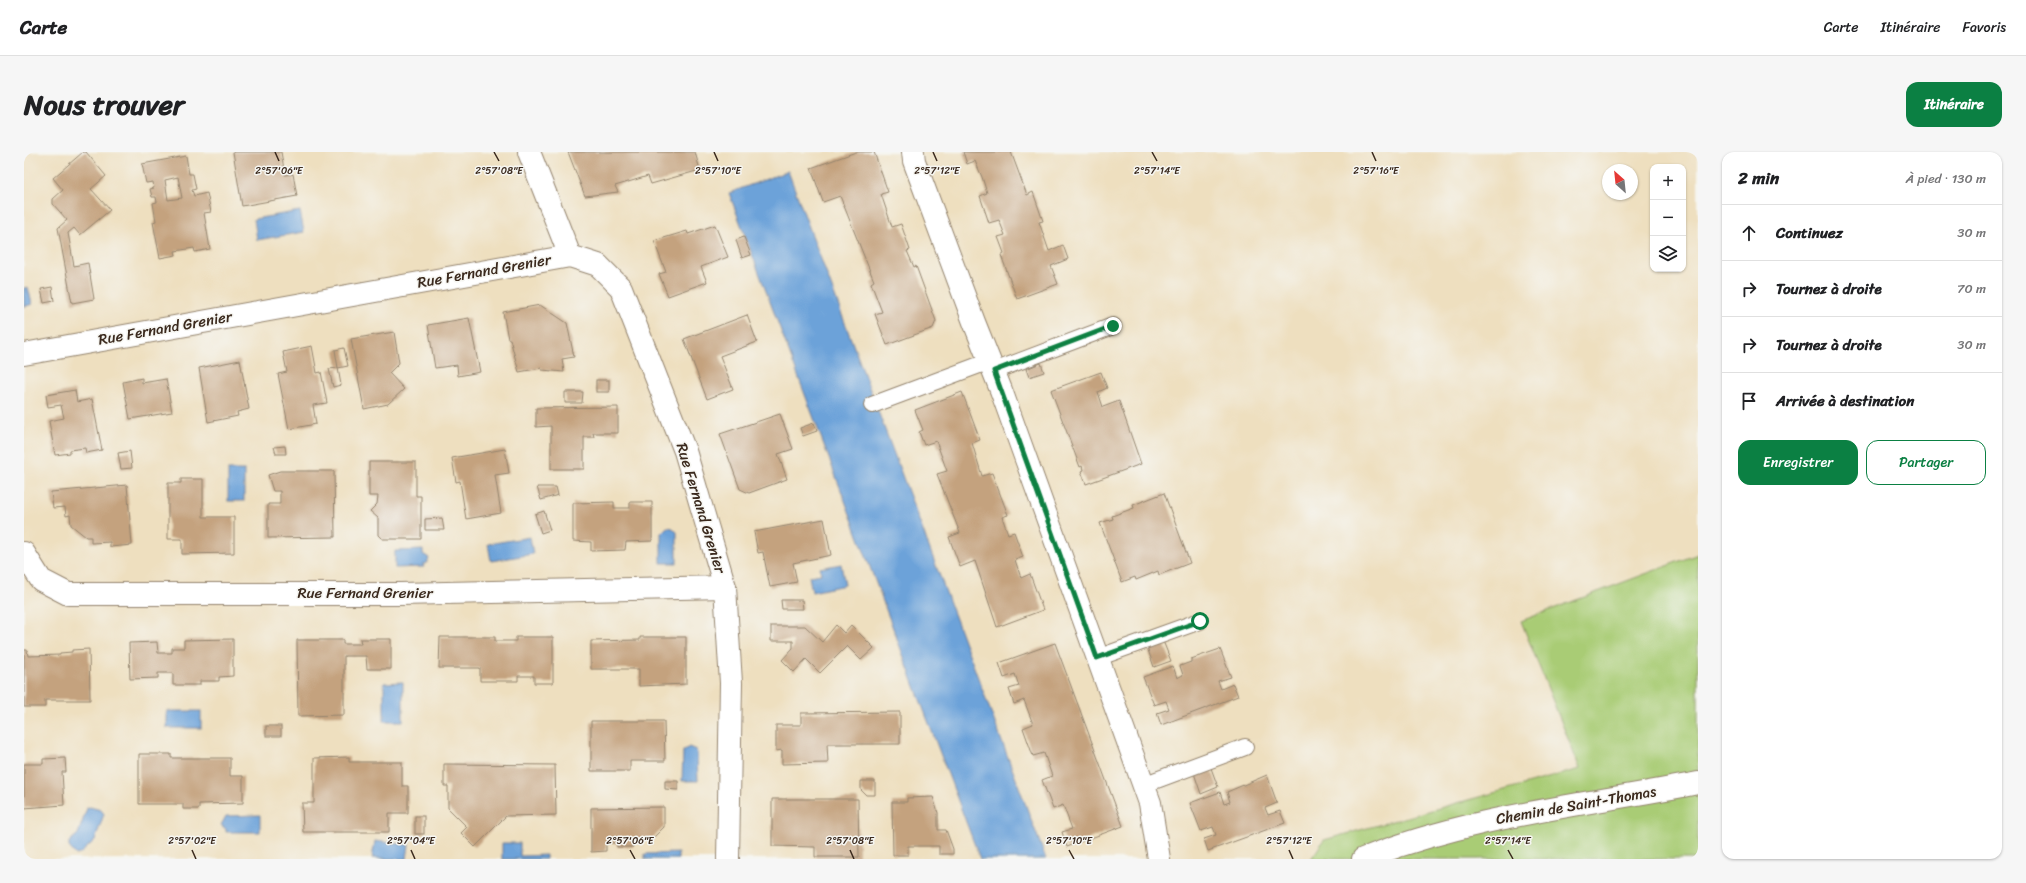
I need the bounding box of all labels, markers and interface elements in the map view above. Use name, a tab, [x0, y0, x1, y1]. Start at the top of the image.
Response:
text: Carte	[20, 11, 67, 44]
text: Carte	[1824, 15, 1859, 40]
text: Itinéraire	[1881, 15, 1940, 40]
text: Favoris	[1962, 15, 2006, 40]
text: Nous trouver	[24, 80, 184, 129]
button: Itinéraire	[1906, 82, 2002, 127]
text: 2°57'06"E	[255, 162, 304, 180]
text: 2°57'08"E	[475, 162, 524, 180]
text: 2°57'10"E	[695, 162, 742, 180]
text: 2°57'12"E	[914, 162, 961, 180]
text: 2°57'14"E	[1134, 162, 1181, 180]
text: 2°57'16"E	[1353, 162, 1400, 180]
text: 2 min	[1738, 163, 1779, 193]
north arrow	[1602, 164, 1638, 200]
map controls	[1650, 164, 1686, 272]
button: +	[1650, 164, 1686, 200]
text: À pied · 130 m	[1906, 167, 1986, 190]
button: −	[1650, 200, 1686, 236]
text: Continuez	[1776, 220, 1843, 246]
text: 30 m	[1957, 221, 1986, 244]
icon: ahead	[1738, 222, 1760, 244]
button: layers	[1650, 236, 1686, 272]
street label: Rue Fernand Grenier	[415, 246, 554, 296]
text: Tournez à droite	[1776, 276, 1882, 302]
text: 70 m	[1957, 277, 1986, 300]
icon: right	[1738, 278, 1760, 300]
street label: Rue Fernand Grenier	[96, 303, 235, 353]
route end	[1104, 317, 1122, 335]
text: Tournez à droite	[1776, 332, 1882, 358]
text: 30 m	[1957, 333, 1986, 356]
icon: right	[1738, 334, 1760, 356]
text: Arrivée à destination	[1776, 388, 1914, 414]
icon: arrive	[1738, 390, 1760, 412]
street label: Rue Fernand Grenier	[669, 440, 733, 577]
button: Enregistrer	[1738, 440, 1858, 485]
button: Partager	[1866, 440, 1986, 485]
street label: Rue Fernand Grenier	[297, 580, 433, 606]
route start	[1191, 612, 1209, 630]
street label: Chemin de Saint-Thomas	[1494, 778, 1659, 832]
text: 2°57'02"E	[168, 832, 217, 850]
text: 2°57'04"E	[387, 832, 436, 850]
text: 2°57'06"E	[606, 832, 655, 850]
text: 2°57'08"E	[826, 832, 875, 850]
text: 2°57'10"E	[1046, 832, 1093, 850]
text: 2°57'12"E	[1266, 832, 1313, 850]
text: 2°57'14"E	[1485, 832, 1532, 850]

